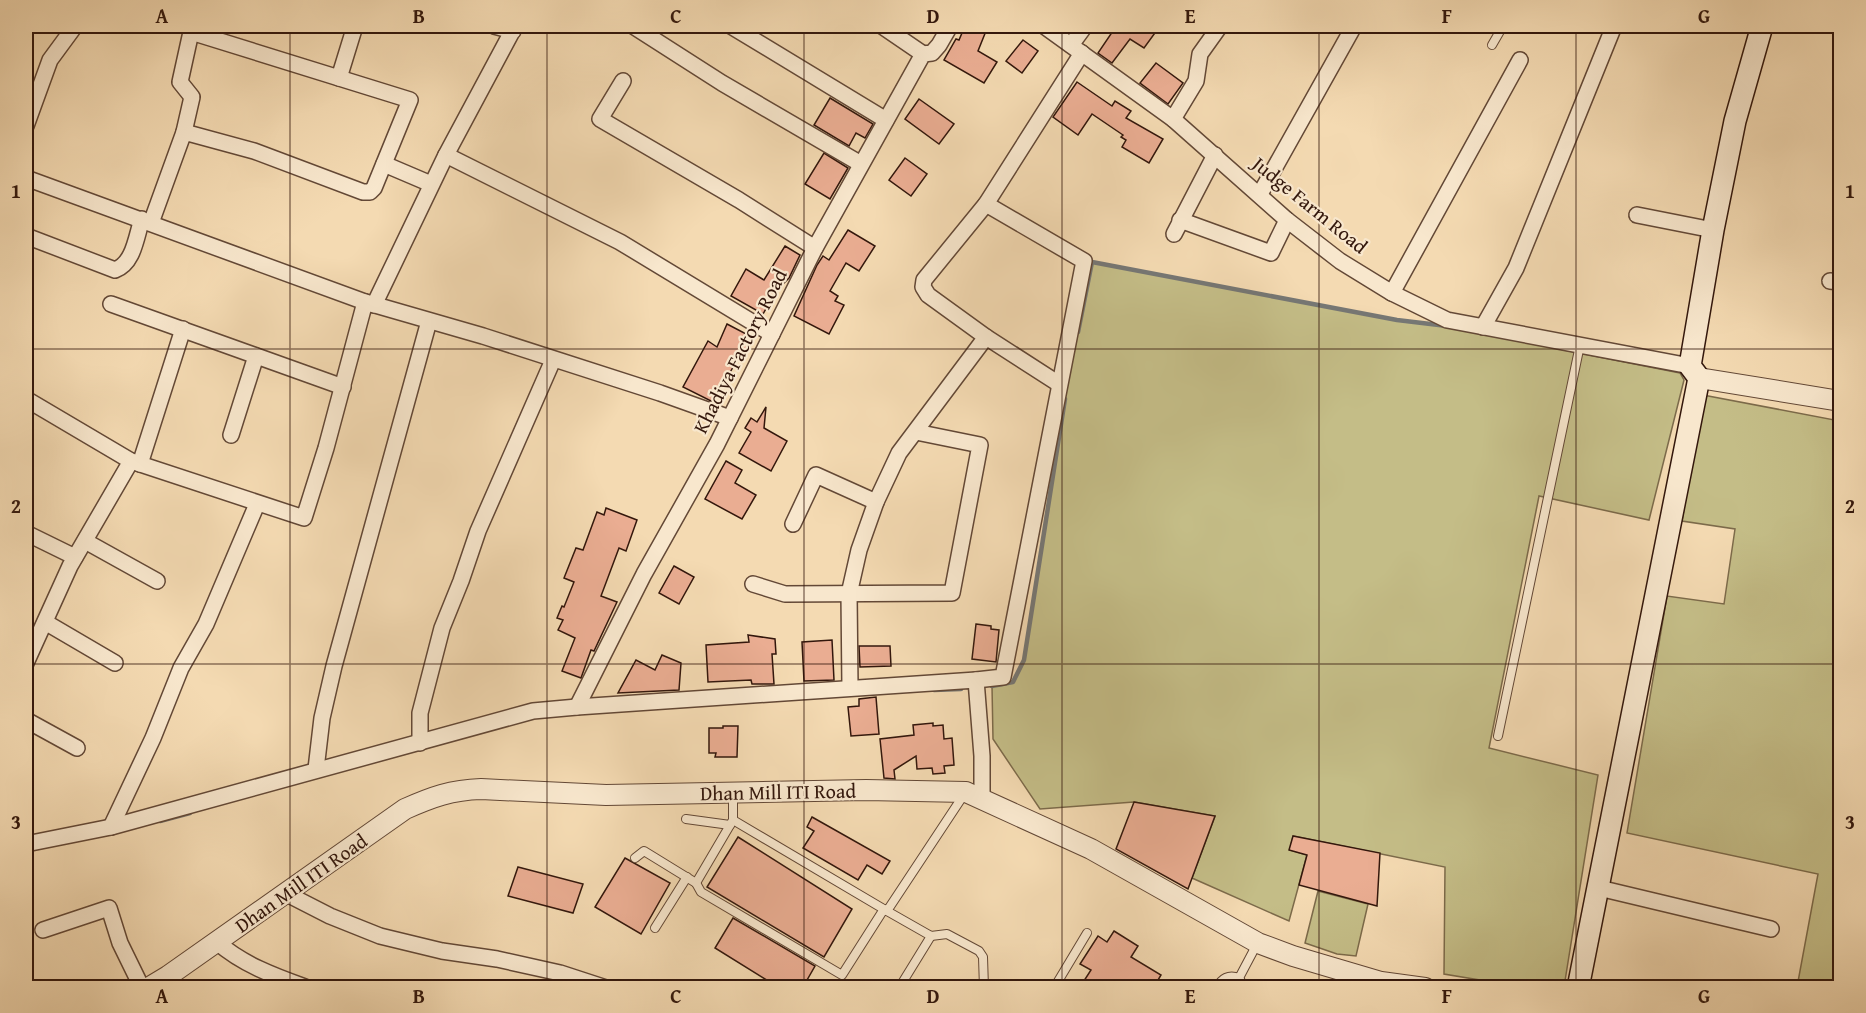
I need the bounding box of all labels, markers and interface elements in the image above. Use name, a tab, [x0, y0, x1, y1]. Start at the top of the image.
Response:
text: A	[156, 1, 169, 30]
text: B	[413, 1, 425, 30]
text: C	[670, 1, 682, 30]
text: D	[926, 1, 940, 30]
text: E	[1185, 1, 1196, 30]
text: F	[1442, 1, 1452, 30]
text: G	[1698, 1, 1710, 30]
street label: Judge Farm Road	[1244, 147, 1374, 260]
text: 1	[11, 176, 21, 205]
text: 1	[1845, 176, 1855, 205]
street label: Khadiya Factory Road	[685, 263, 794, 438]
text: 2	[11, 491, 21, 520]
text: 2	[1845, 491, 1855, 520]
street label: Dhan Mill ITI Road	[700, 776, 856, 807]
text: 3	[11, 807, 21, 836]
text: 3	[1845, 807, 1855, 836]
street label: Dhan Mill ITI Road	[229, 826, 373, 939]
text: A	[156, 981, 169, 1010]
text: B	[413, 981, 425, 1010]
text: C	[670, 981, 682, 1010]
text: D	[926, 981, 940, 1010]
text: E	[1185, 981, 1196, 1010]
text: F	[1442, 981, 1452, 1010]
text: G	[1698, 981, 1710, 1010]

